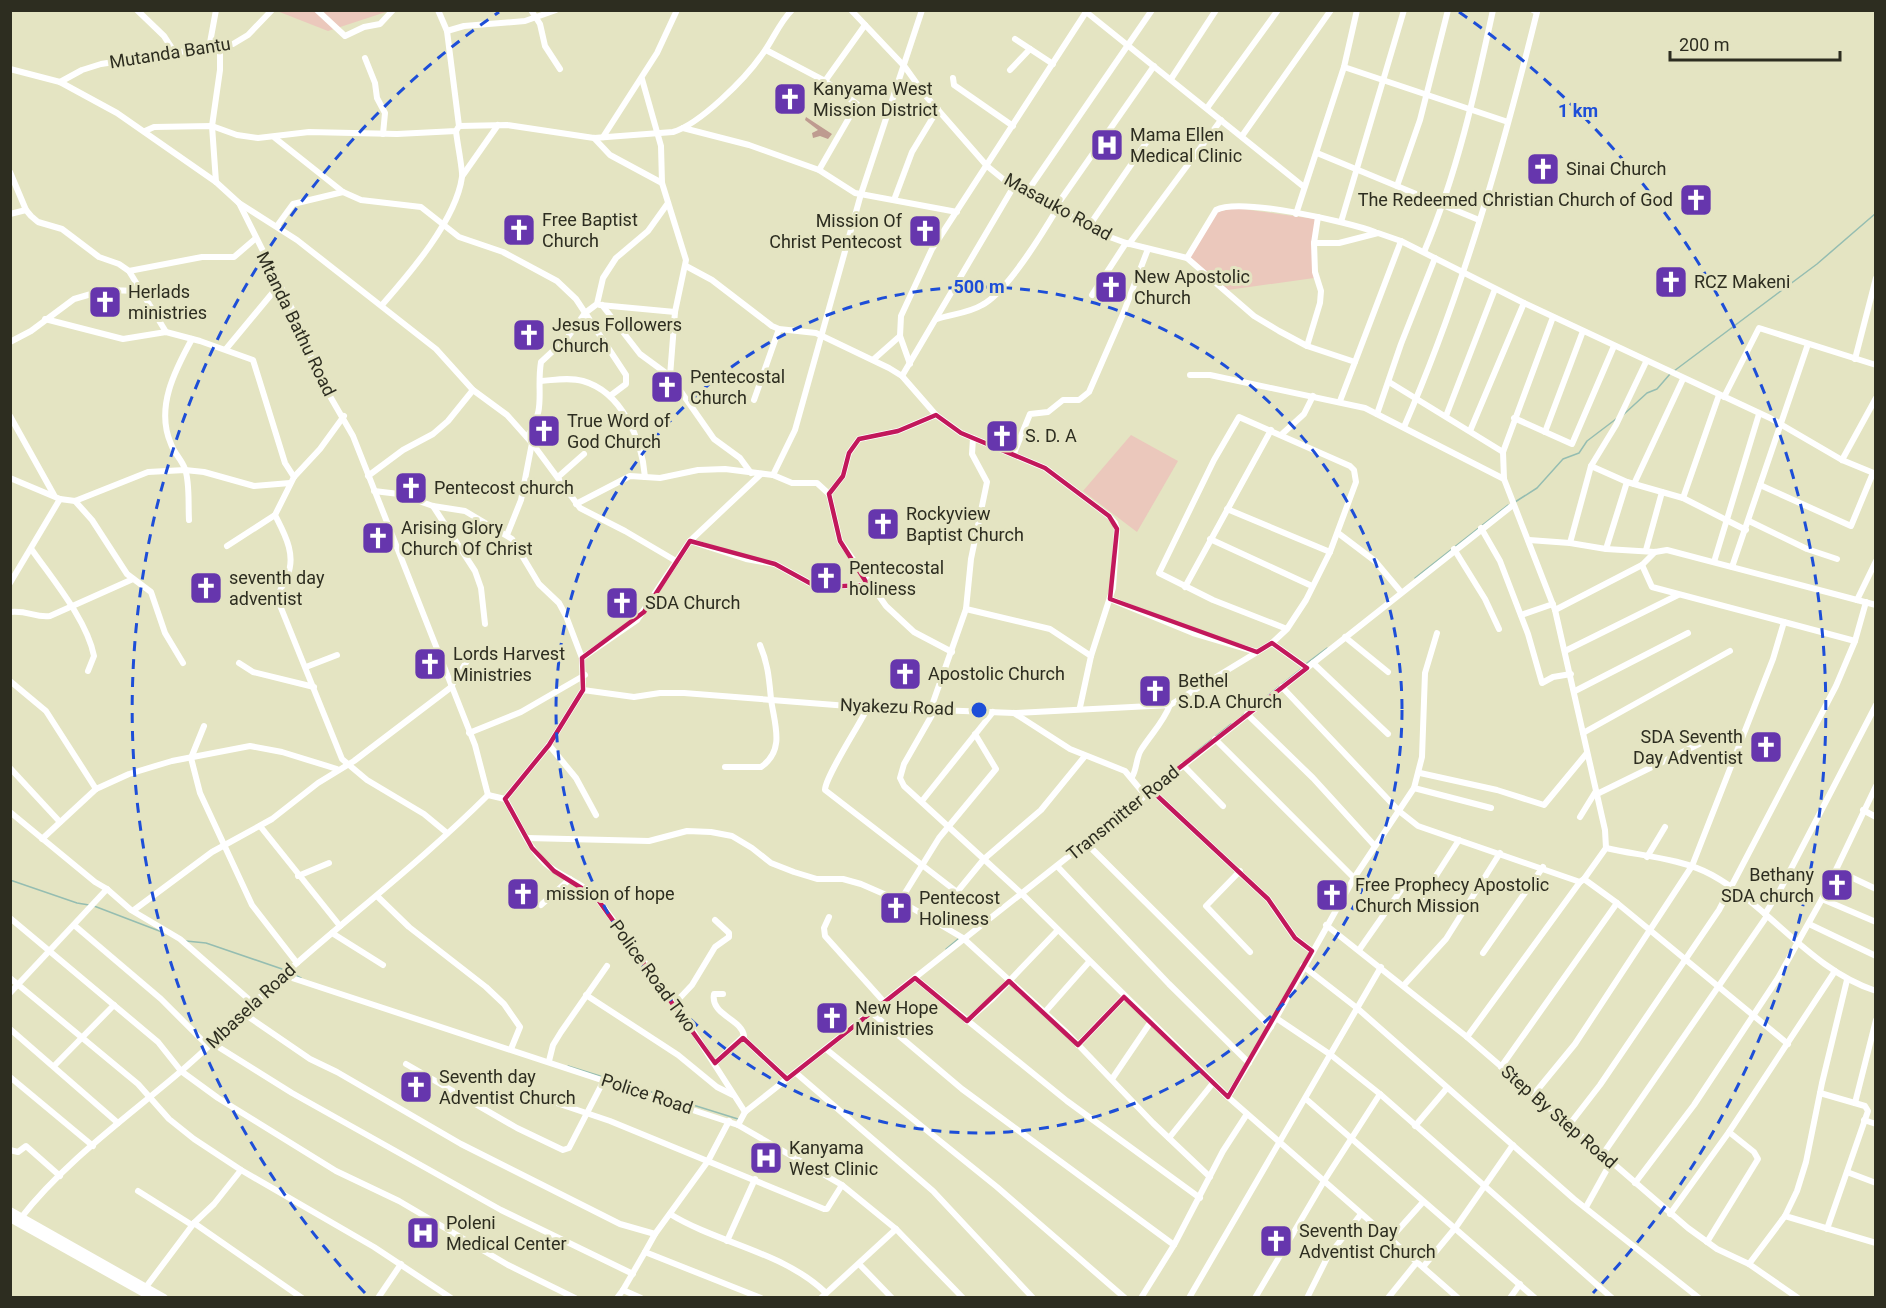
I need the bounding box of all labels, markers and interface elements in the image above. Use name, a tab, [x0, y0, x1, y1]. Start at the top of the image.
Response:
scale bar	[1670, 24, 1840, 62]
street label: Mutanda Bantu	[108, 33, 232, 72]
text: 200 m	[1679, 34, 1730, 55]
place label: Kanyama West Mission District	[813, 78, 938, 120]
church icon: Kanyama West Mission District	[772, 81, 808, 117]
text: 1 km	[1558, 100, 1598, 121]
place label: Mama Ellen Medical Clinic	[1130, 124, 1242, 166]
hospital icon: Mama Ellen Medical Clinic	[1089, 127, 1125, 163]
church icon: Sinai Church	[1525, 151, 1561, 187]
place label: Sinai Church	[1566, 158, 1666, 179]
street label: Masauko Road	[1001, 168, 1116, 245]
church icon: The Redeemed Christian Church of God	[1678, 182, 1714, 218]
place label: The Redeemed Christian Church of God	[1358, 189, 1673, 210]
place label: Free Baptist Church	[542, 209, 638, 251]
place label: Mission Of Christ Pentecost	[769, 210, 903, 252]
church icon: Free Baptist Church	[501, 212, 537, 248]
church icon: Mission Of Christ Pentecost	[907, 213, 943, 249]
street label: Mtanda Bathu Road	[252, 248, 341, 400]
church icon: RCZ Makeni	[1653, 264, 1689, 300]
place label: New Apostolic Church	[1134, 266, 1250, 308]
church icon: New Apostolic Church	[1093, 269, 1129, 305]
place label: RCZ Makeni	[1694, 271, 1790, 292]
text: 500 m	[953, 276, 1005, 297]
place label: Herlads ministries	[128, 281, 207, 323]
church icon: Herlads ministries	[87, 284, 123, 320]
place label: Jesus Followers Church	[552, 314, 682, 356]
church icon: Jesus Followers Church	[511, 317, 547, 353]
place label: Pentecostal Church	[690, 366, 785, 408]
church icon: Pentecostal Church	[649, 369, 685, 405]
place label: True Word of God Church	[567, 410, 671, 452]
church icon: True Word of God Church	[526, 413, 562, 449]
church icon: S. D. A	[984, 418, 1020, 454]
place label: S. D. A	[1025, 425, 1077, 446]
church icon: Pentecost church	[393, 470, 429, 506]
place label: Pentecost church	[434, 477, 574, 498]
place label: Rockyview Baptist Church	[906, 503, 1024, 545]
church icon: Rockyview Baptist Church	[865, 506, 901, 542]
place label: Arising Glory Church Of Christ	[401, 517, 533, 559]
church icon: Arising Glory Church Of Christ	[360, 520, 396, 556]
place label: Pentecostal holiness	[849, 557, 944, 599]
church icon: Pentecostal holiness	[808, 560, 844, 596]
place label: seventh day adventist	[229, 567, 325, 609]
church icon: seventh day adventist	[188, 570, 224, 606]
church icon: SDA Church	[604, 585, 640, 621]
place label: SDA Church	[645, 592, 740, 613]
place label: Lords Harvest Ministries	[453, 643, 565, 685]
church icon: Lords Harvest Ministries	[412, 646, 448, 682]
church icon: Apostolic Church	[887, 656, 923, 692]
place label: Apostolic Church	[928, 663, 1065, 684]
place label: Bethel S.D.A Church	[1178, 670, 1282, 712]
church icon: Bethel S.D.A Church	[1137, 673, 1173, 709]
street label: Nyakezu Road	[840, 694, 954, 719]
centre of rings	[969, 700, 989, 720]
place label: SDA Seventh Day Adventist	[1633, 726, 1743, 768]
church icon: SDA Seventh Day Adventist	[1748, 729, 1784, 765]
street label: Transmitter Road	[1062, 761, 1183, 864]
place label: Bethany SDA church	[1721, 864, 1814, 906]
church icon: Bethany SDA church	[1819, 867, 1855, 903]
place label: Free Prophecy Apostolic Church Mission	[1355, 874, 1549, 916]
church icon: mission of hope	[505, 876, 541, 912]
church icon: Free Prophecy Apostolic Church Mission	[1314, 877, 1350, 913]
place label: mission of hope	[546, 883, 675, 904]
place label: Pentecost Holiness	[919, 887, 1000, 929]
church icon: Pentecost Holiness	[878, 890, 914, 926]
street label: Police Road Two	[606, 916, 701, 1036]
street label: Mbasela Road	[202, 959, 300, 1052]
place label: New Hope Ministries	[855, 997, 938, 1039]
church icon: New Hope Ministries	[814, 1000, 850, 1036]
street label: Step By Step Road	[1497, 1061, 1622, 1173]
place label: Seventh day Adventist Church	[439, 1066, 576, 1108]
church icon: Seventh day Adventist Church	[398, 1069, 434, 1105]
street label: Police Road	[599, 1069, 696, 1118]
place label: Kanyama West Clinic	[789, 1137, 878, 1179]
hospital icon: Kanyama West Clinic	[748, 1140, 784, 1176]
place label: Poleni Medical Center	[446, 1212, 567, 1254]
hospital icon: Poleni Medical Center	[405, 1215, 441, 1251]
place label: Seventh Day Adventist Church	[1299, 1220, 1436, 1262]
church icon: Seventh Day Adventist Church	[1258, 1223, 1294, 1259]

